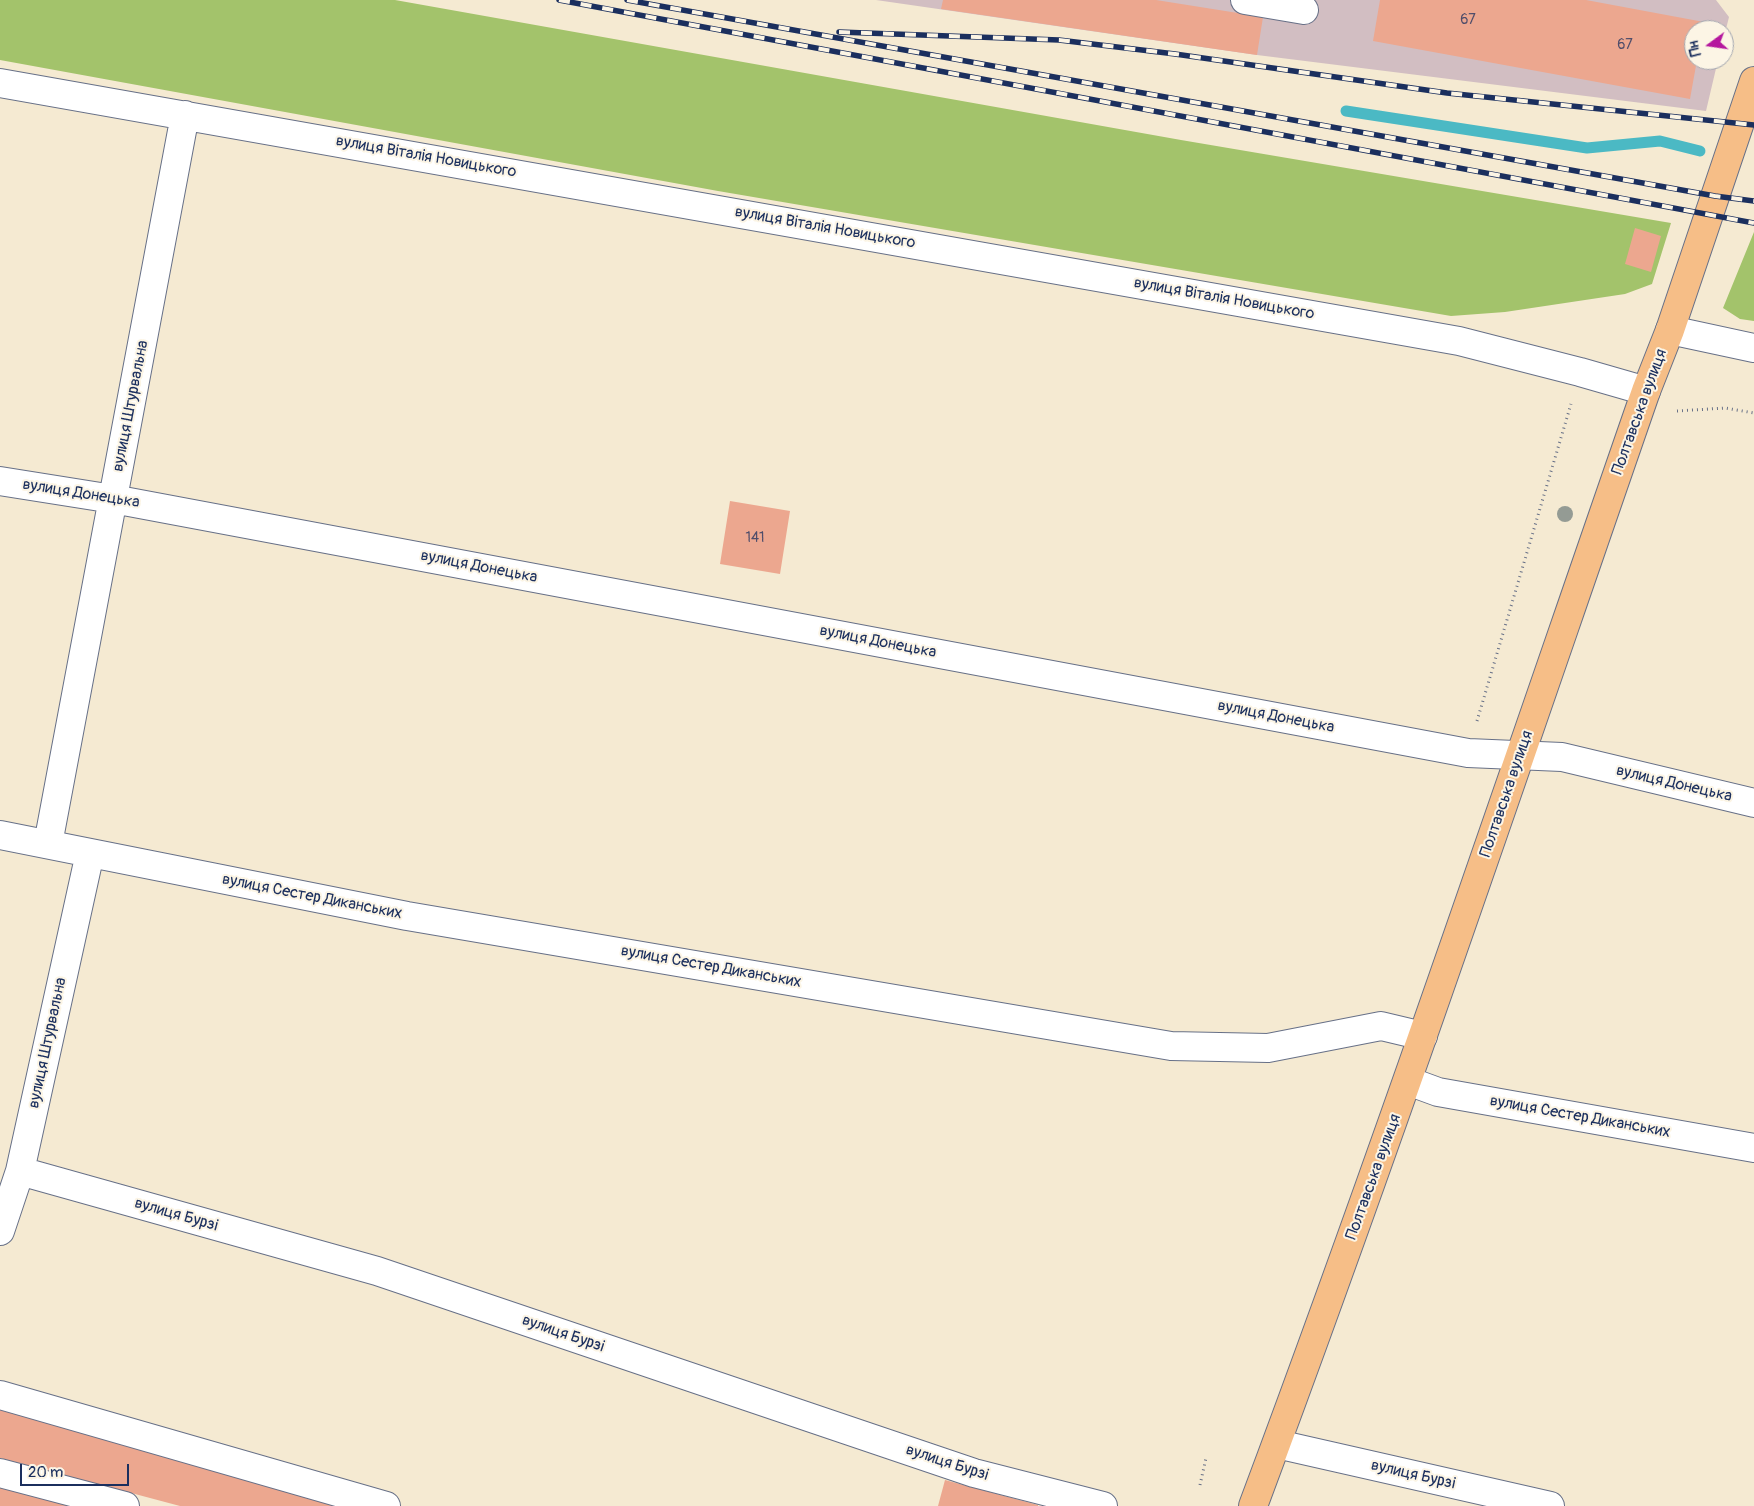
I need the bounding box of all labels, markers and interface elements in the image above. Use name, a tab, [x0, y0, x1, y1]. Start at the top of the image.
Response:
house number: 67	[1460, 12, 1476, 28]
north arrow	[1684, 20, 1734, 70]
house number: 67	[1617, 37, 1633, 53]
text: Пн	[1685, 39, 1705, 58]
street label: вулиця Віталія Новицького	[334, 132, 518, 182]
street label: вулиця Віталія Новицького	[733, 203, 917, 253]
street label: вулиця Віталія Новицького	[1132, 274, 1316, 324]
street label: вулиця Штурвальна	[109, 339, 153, 473]
street label: Полтавська вулиця	[1608, 347, 1672, 477]
street label: вулиця Донецька	[21, 475, 141, 513]
house number: 141	[745, 530, 765, 546]
street label: вулиця Донецька	[419, 546, 539, 588]
street label: вулиця Донецька	[818, 621, 938, 663]
street label: вулиця Донецька	[1216, 696, 1336, 738]
street label: Полтавська вулиця	[1476, 728, 1538, 860]
street label: вулиця Донецька	[1614, 761, 1734, 807]
street label: вулиця Сестер Диканських	[220, 870, 404, 924]
street label: вулиця Сестер Диканських	[619, 942, 803, 992]
street label: вулиця Штурвальна	[25, 976, 71, 1110]
street label: вулиця Сестер Диканських	[1488, 1092, 1672, 1142]
street label: Полтавська вулиця	[1342, 1112, 1406, 1242]
street label: вулиця Бурзі	[132, 1194, 220, 1236]
street label: вулиця Бурзі	[519, 1311, 607, 1357]
street label: вулиця Бурзі	[903, 1441, 991, 1485]
scale bar	[22, 1454, 131, 1486]
street label: вулиця Бурзі	[1369, 1456, 1457, 1494]
text: 20 m	[28, 1463, 63, 1482]

